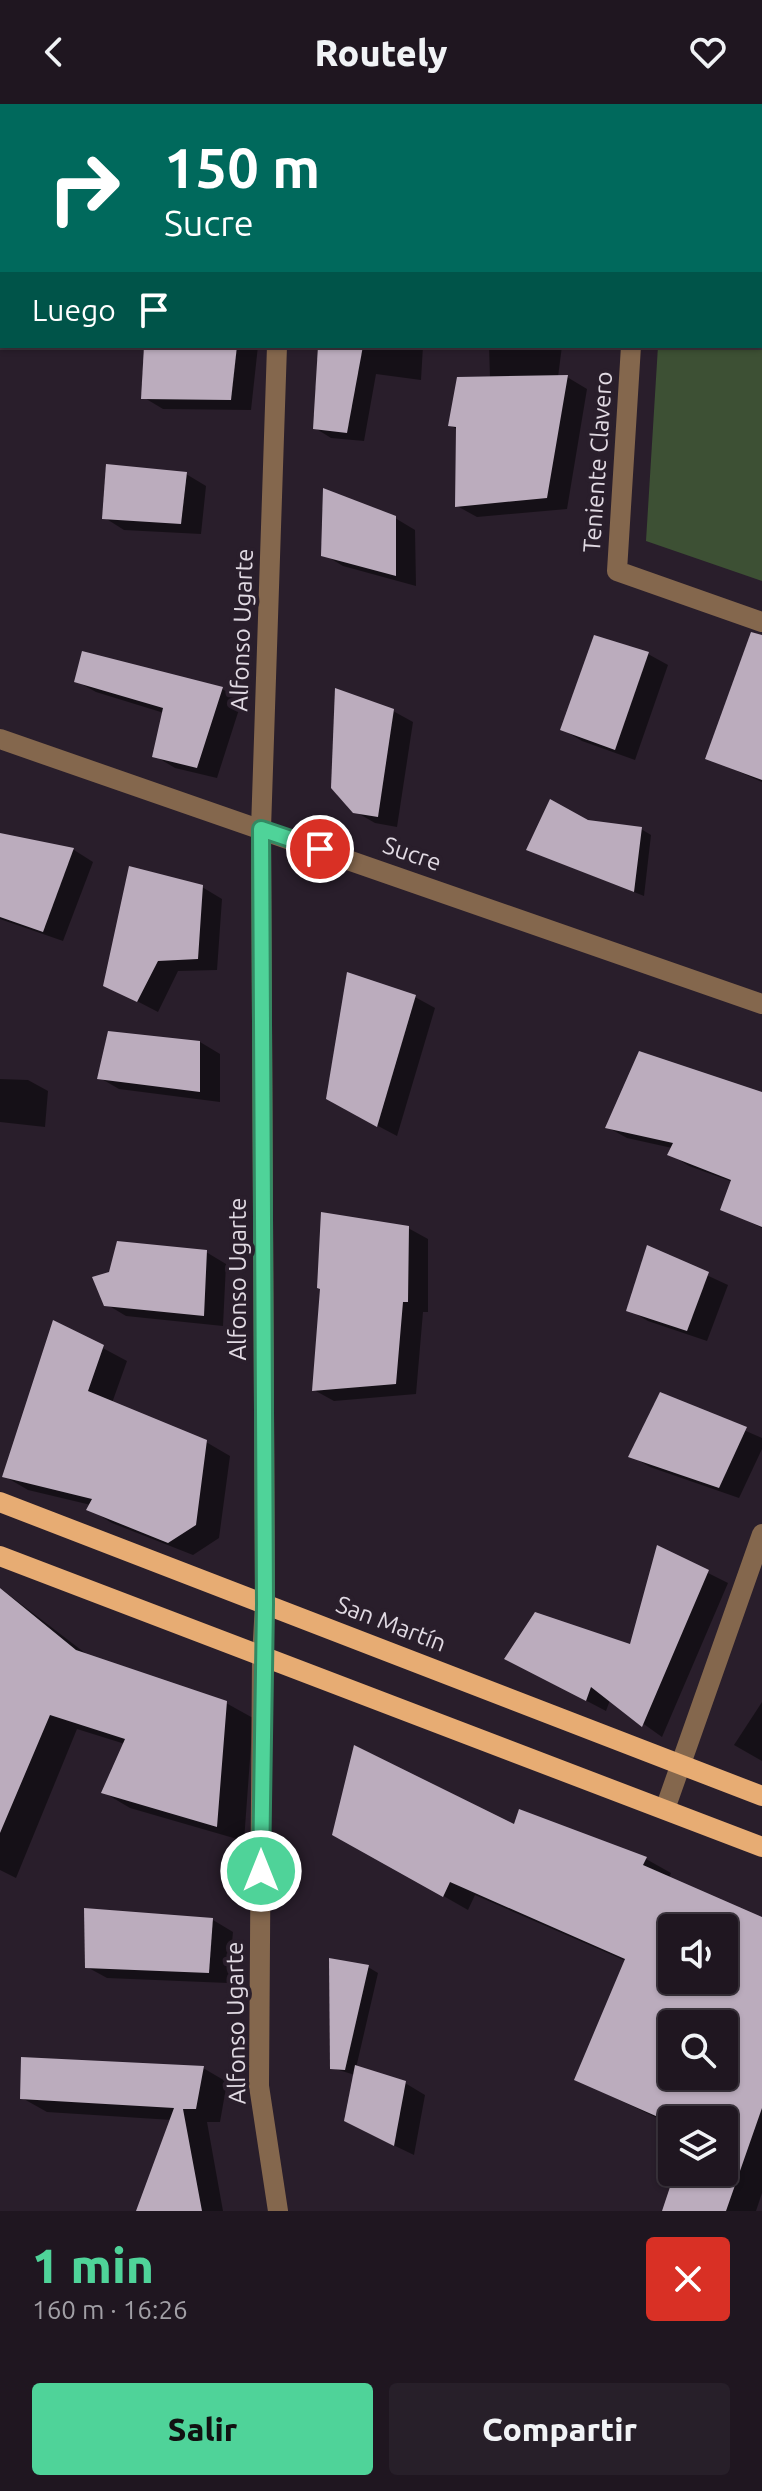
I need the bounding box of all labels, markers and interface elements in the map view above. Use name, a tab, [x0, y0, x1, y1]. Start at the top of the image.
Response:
icon: back	[32, 30, 76, 74]
icon: heart	[686, 30, 730, 74]
text: Routely	[314, 32, 448, 73]
icon: right	[32, 136, 136, 240]
text: 150 m	[164, 136, 320, 199]
text: Sucre	[164, 202, 254, 243]
icon: arrive	[132, 288, 176, 332]
text: Luego	[32, 293, 116, 327]
street label: Teniente Clavero	[578, 371, 617, 553]
street label: Alfonso Ugarte	[225, 548, 258, 712]
pin	[286, 815, 354, 883]
icon: arrive	[298, 827, 342, 871]
street label: Sucre	[380, 831, 445, 876]
street label: Alfonso Ugarte	[224, 1198, 251, 1360]
street label: San Martín	[332, 1590, 450, 1657]
position arrow	[219, 1829, 303, 1913]
map controls	[658, 1914, 738, 2186]
button: sound	[658, 1914, 738, 1994]
street label: Alfonso Ugarte	[221, 1941, 250, 2105]
button: search	[658, 2010, 738, 2090]
button: layers	[658, 2106, 738, 2186]
button: close	[646, 2237, 730, 2321]
text: 1 min	[32, 2238, 154, 2292]
text: 160 m · 16:26	[32, 2295, 188, 2324]
button: Salir	[32, 2383, 373, 2475]
button: Compartir	[389, 2383, 730, 2475]

